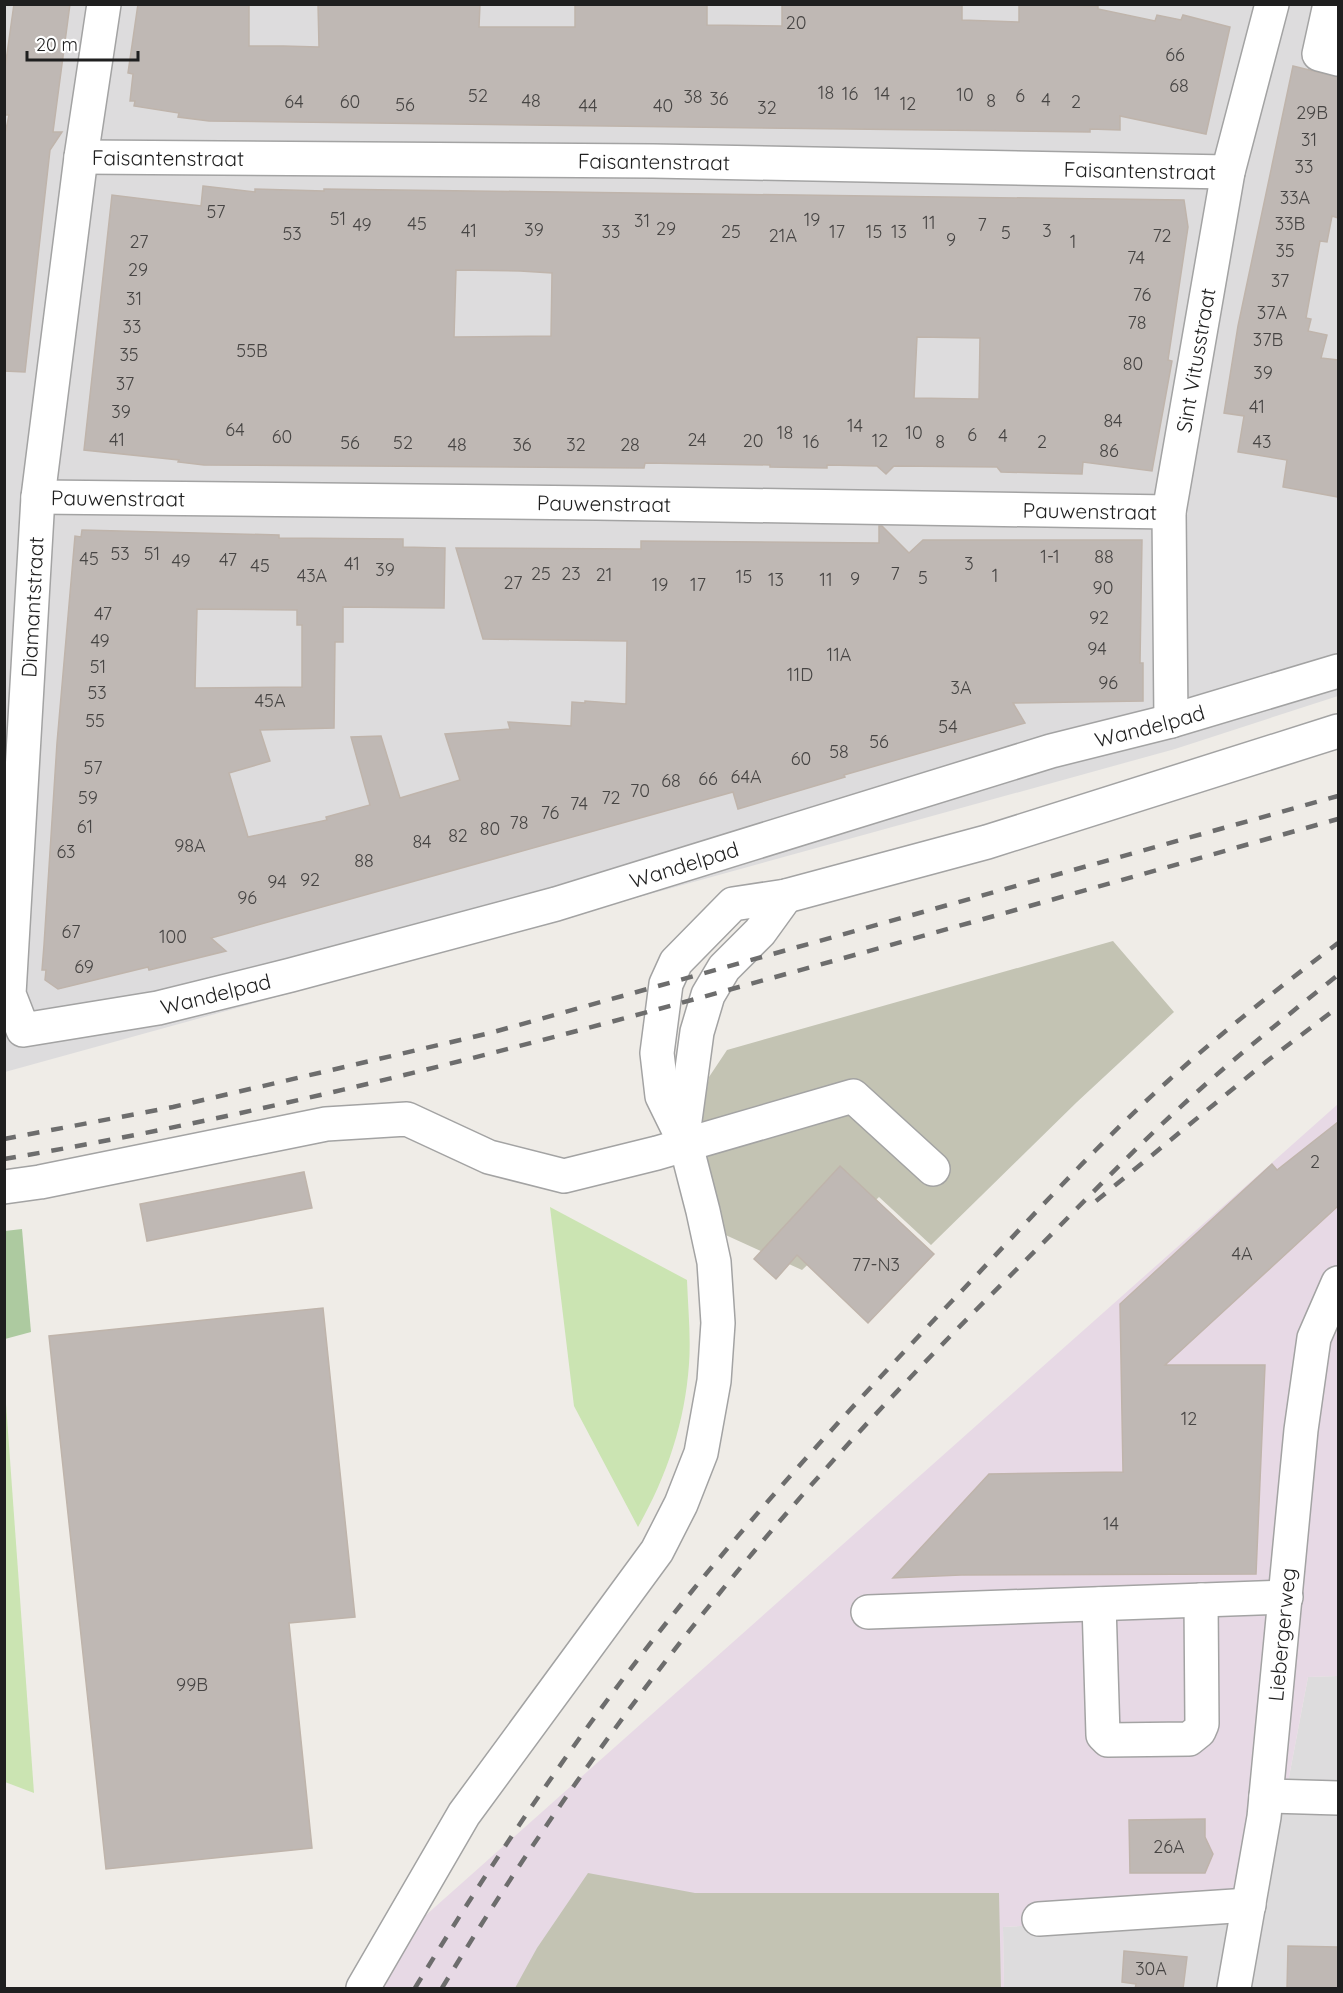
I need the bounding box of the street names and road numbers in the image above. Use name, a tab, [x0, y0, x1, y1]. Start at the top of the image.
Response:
street label: Faisantenstraat	[92, 144, 244, 171]
street label: Faisantenstraat	[578, 147, 730, 175]
street label: Faisantenstraat	[1064, 156, 1216, 185]
street label: Sint Vitusstraat	[1170, 286, 1221, 435]
street label: Pauwenstraat	[51, 484, 185, 512]
street label: Pauwenstraat	[537, 489, 671, 517]
street label: Pauwenstraat	[1023, 497, 1157, 525]
street label: Diamantstraat	[15, 536, 49, 678]
street label: Wandelpad	[1092, 699, 1208, 753]
street label: Wandelpad	[626, 835, 742, 893]
street label: Wandelpad	[158, 968, 273, 1020]
street label: Liebergerweg	[1262, 1566, 1301, 1703]

